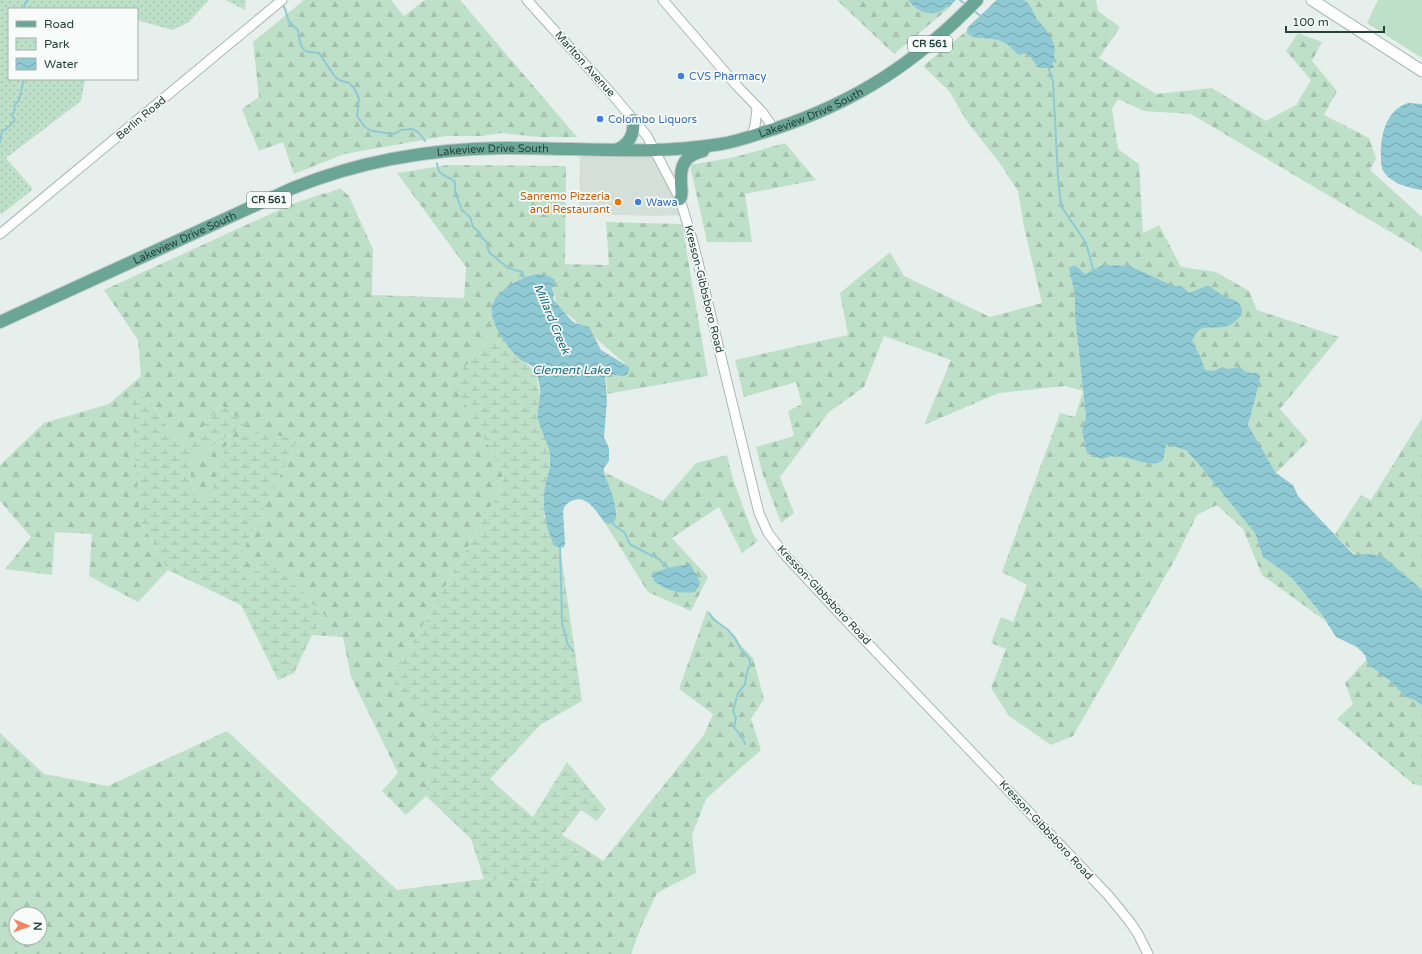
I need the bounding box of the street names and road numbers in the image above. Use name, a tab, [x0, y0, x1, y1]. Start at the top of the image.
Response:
street label: Marlton Avenue	[552, 29, 618, 99]
road number: CR 561	[908, 36, 952, 52]
street label: Lakeview Drive South	[757, 85, 865, 140]
street label: Berlin Road	[114, 93, 168, 142]
street label: Lakeview Drive South	[436, 141, 549, 158]
road number: CR 561	[247, 192, 291, 208]
street label: Lakeview Drive South	[131, 208, 238, 267]
street label: Kresson-Gibbsboro Road	[682, 224, 726, 354]
street label: Kresson-Gibbsboro Road	[775, 543, 874, 647]
street label: Kresson-Gibbsboro Road	[997, 778, 1096, 882]

